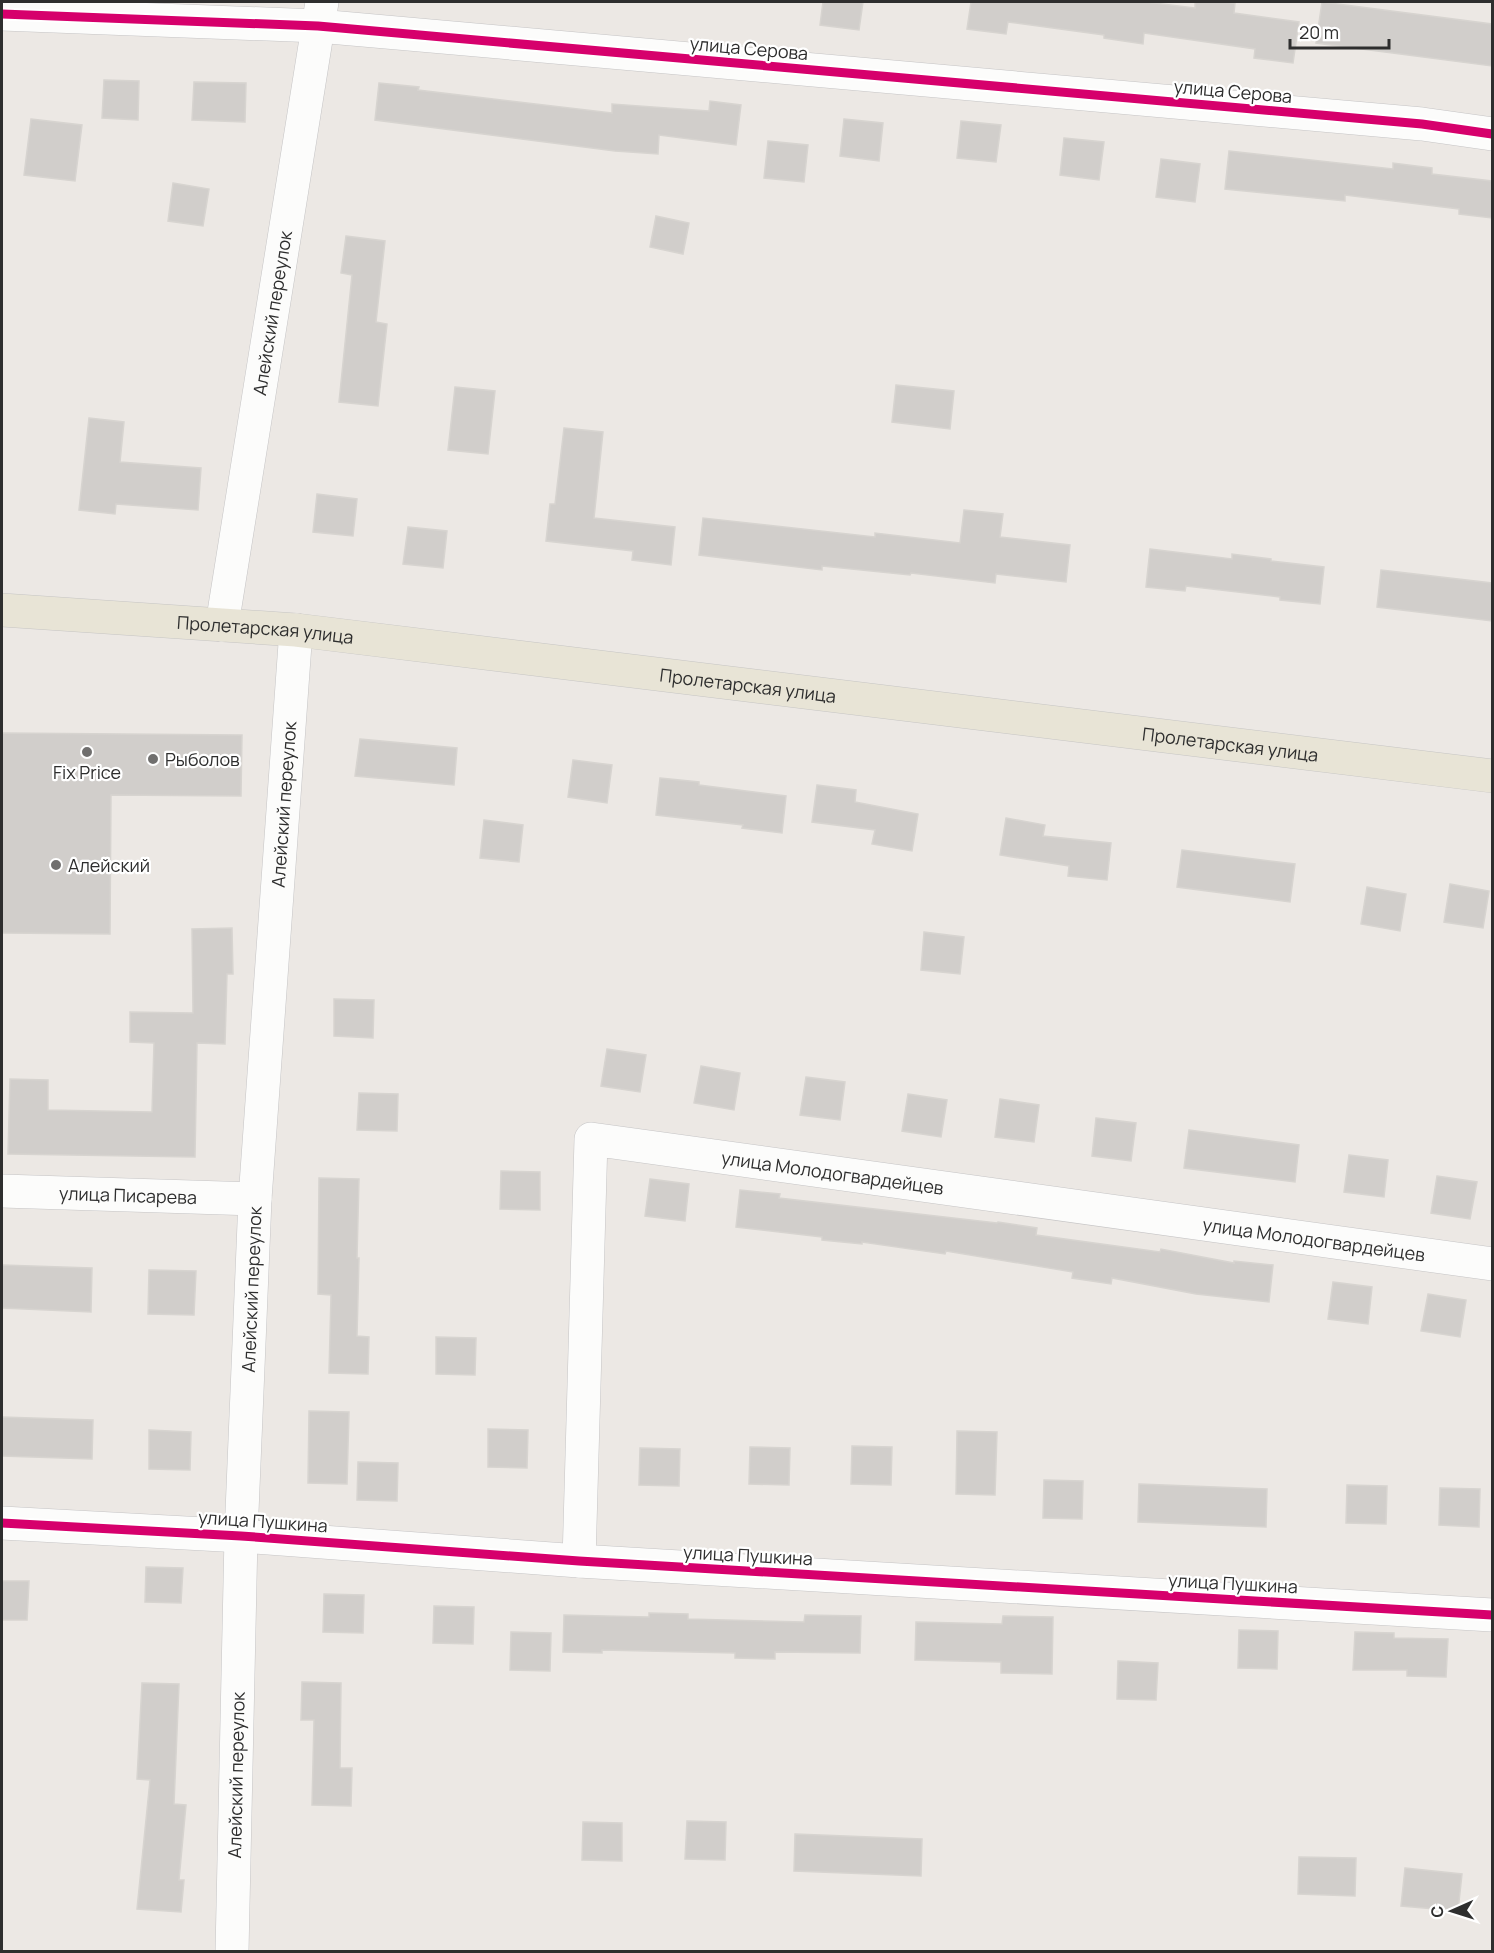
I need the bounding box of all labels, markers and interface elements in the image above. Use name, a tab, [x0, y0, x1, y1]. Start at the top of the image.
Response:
scale bar	[1290, 12, 1389, 50]
text: 20 m	[1299, 20, 1339, 44]
street label: улица Серова	[689, 31, 809, 65]
street label: улица Серова	[1173, 74, 1293, 108]
street label: Алейский переулок	[247, 228, 297, 397]
street label: Пролетарская улица	[176, 610, 355, 649]
street label: Пролетарская улица	[659, 663, 837, 708]
street label: Алейский переулок	[265, 719, 301, 888]
street label: Пролетарская улица	[1141, 721, 1320, 767]
marker: Fix Price	[80, 745, 94, 759]
place label: Рыболов	[165, 747, 240, 771]
marker: Рыболов	[146, 752, 160, 766]
place label: Fix Price	[53, 760, 121, 784]
place label: Алейский	[68, 853, 150, 877]
marker: Алейский	[49, 858, 63, 872]
street label: улица Молодогвардейцев	[720, 1145, 946, 1200]
street label: улица Писарева	[59, 1181, 197, 1209]
street label: Алейский переулок	[236, 1205, 267, 1373]
street label: улица Молодогвардейцев	[1201, 1212, 1427, 1267]
street label: улица Пушкина	[197, 1504, 329, 1538]
street label: улица Пушкина	[683, 1540, 813, 1570]
street label: улица Пушкина	[1168, 1568, 1298, 1598]
street label: Алейский переулок	[222, 1691, 250, 1859]
north arrow	[1422, 1881, 1482, 1941]
text: С	[1426, 1905, 1448, 1918]

